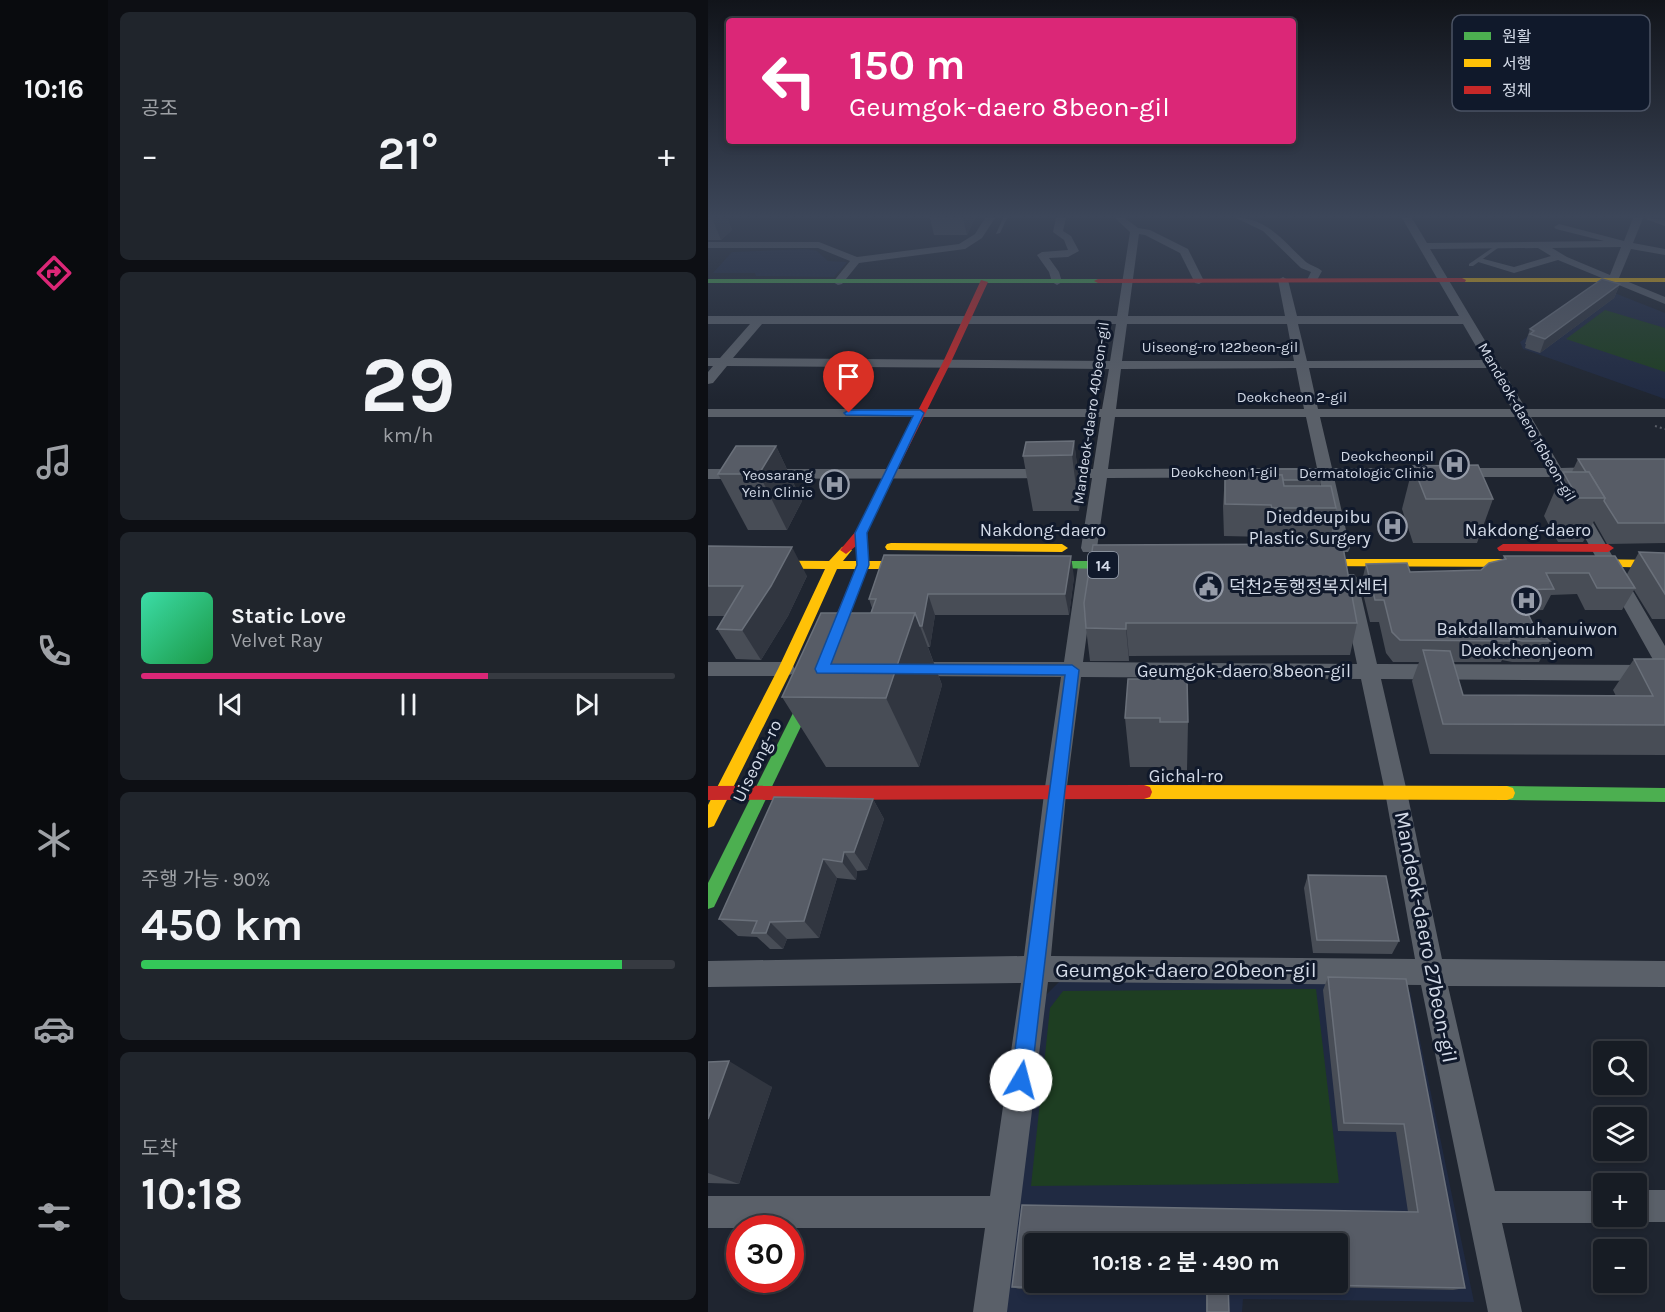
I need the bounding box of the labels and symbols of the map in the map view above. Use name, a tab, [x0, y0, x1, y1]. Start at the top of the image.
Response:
legend	[1452, 15, 1650, 111]
text: 원활	[1502, 27, 1532, 46]
text: 서행	[1502, 54, 1531, 73]
text: 정체	[1502, 81, 1531, 100]
street label: Mandeok-daero 40beon-gil	[1069, 321, 1113, 505]
street label: Uiseong-ro 122beon-gil	[1142, 338, 1298, 356]
street label: Mandeok-daero 16beon-gil	[1474, 339, 1580, 505]
pin	[823, 351, 874, 413]
street label: Deokcheon 2-gil	[1237, 388, 1347, 406]
place label: Deokcheonpil Dermatologic Clinic	[1299, 447, 1434, 482]
hospital icon: Deokcheonpil Dermatologic Clinic	[1439, 449, 1471, 481]
street label: Deokcheon 1-gil	[1171, 463, 1277, 481]
place label: Yeosarang Yein Clinic	[742, 466, 814, 501]
hospital icon: Yeosarang Yein Clinic	[818, 468, 850, 500]
place label: Dieddeupibu Plastic Surgery	[1249, 506, 1372, 549]
hospital icon: Dieddeupibu Plastic Surgery	[1376, 511, 1408, 543]
street label: Nakdong-daero	[980, 519, 1106, 541]
street label: Nakdong-daero	[1465, 519, 1591, 541]
road number: 14	[1088, 552, 1118, 578]
public building icon: 덕천2동행정복지센터	[1192, 571, 1224, 603]
place label: 덕천2동행정복지센터	[1229, 576, 1388, 598]
hospital icon: Bakdallamuhanuiwon Deokcheonjeom	[1511, 584, 1543, 616]
place label: Bakdallamuhanuiwon Deokcheonjeom	[1436, 618, 1618, 661]
street label: Geumgok-daero 8beon-gil	[1137, 660, 1351, 682]
street label: Uiseong-ro	[728, 716, 786, 806]
street label: Gichal-ro	[1149, 765, 1223, 787]
street label: Mandeok-daero 27beon-gil	[1390, 809, 1462, 1065]
street label: Geumgok-daero 20beon-gil	[1055, 958, 1317, 982]
position arrow	[989, 1048, 1053, 1112]
speed limit sign: 30	[726, 1215, 804, 1293]

